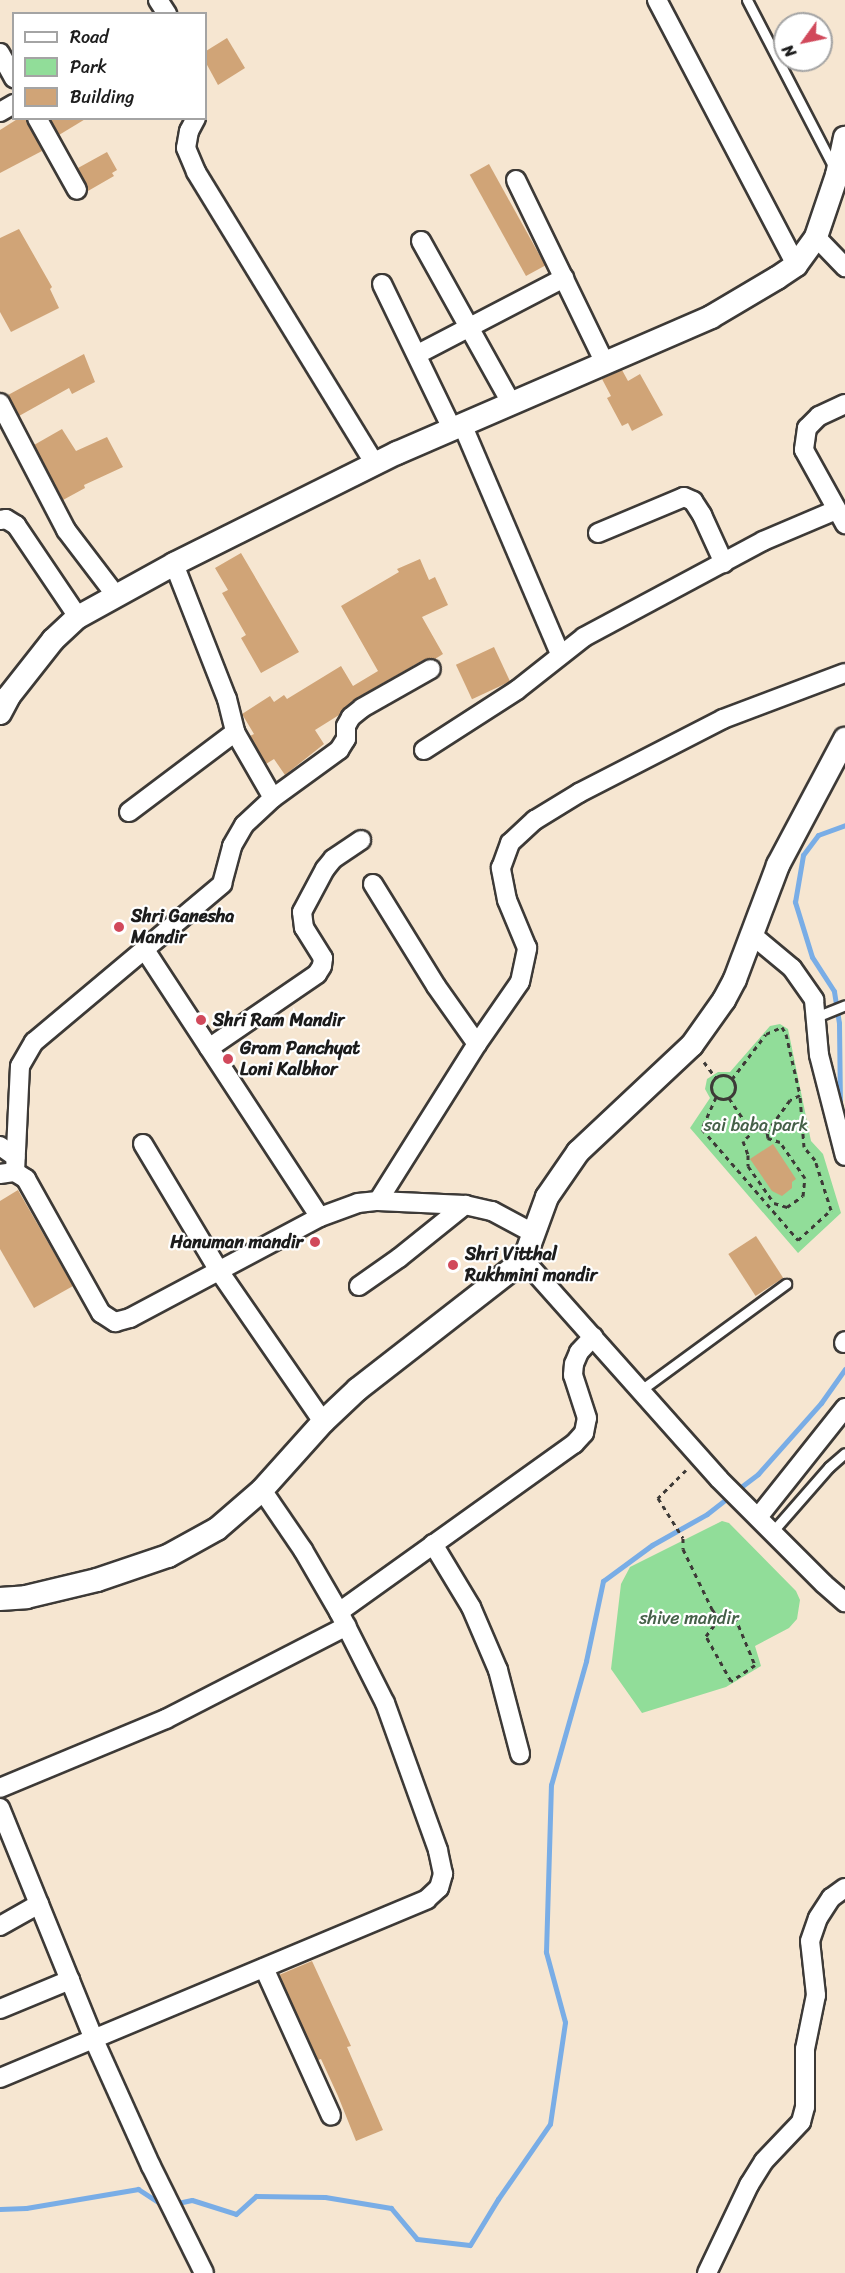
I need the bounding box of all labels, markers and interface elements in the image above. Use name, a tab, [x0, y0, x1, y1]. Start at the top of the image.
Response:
legend	[12, 12, 207, 120]
north arrow	[773, 12, 833, 72]
text: Road	[70, 21, 109, 53]
text: N	[774, 38, 804, 64]
text: Park	[70, 51, 107, 83]
text: Building	[70, 81, 134, 113]
place label: Shri Ganesha Mandir	[131, 906, 235, 948]
marker: Shri Ganesha Mandir	[112, 920, 126, 934]
place label: Shri Ram Mandir	[213, 1009, 344, 1031]
marker: Shri Ram Mandir	[194, 1013, 208, 1027]
place label: Gram Panchyat Loni Kalbhor	[240, 1038, 360, 1080]
marker: Gram Panchyat Loni Kalbhor	[221, 1052, 235, 1066]
park label: sai baba park	[704, 1114, 808, 1136]
place label: Hanuman mandir	[170, 1231, 303, 1253]
marker: Hanuman mandir	[308, 1235, 322, 1249]
place label: Shri Vitthal Rukhmini mandir	[465, 1244, 597, 1286]
marker: Shri Vitthal Rukhmini mandir	[446, 1258, 460, 1272]
park label: shive mandir	[639, 1607, 739, 1629]

